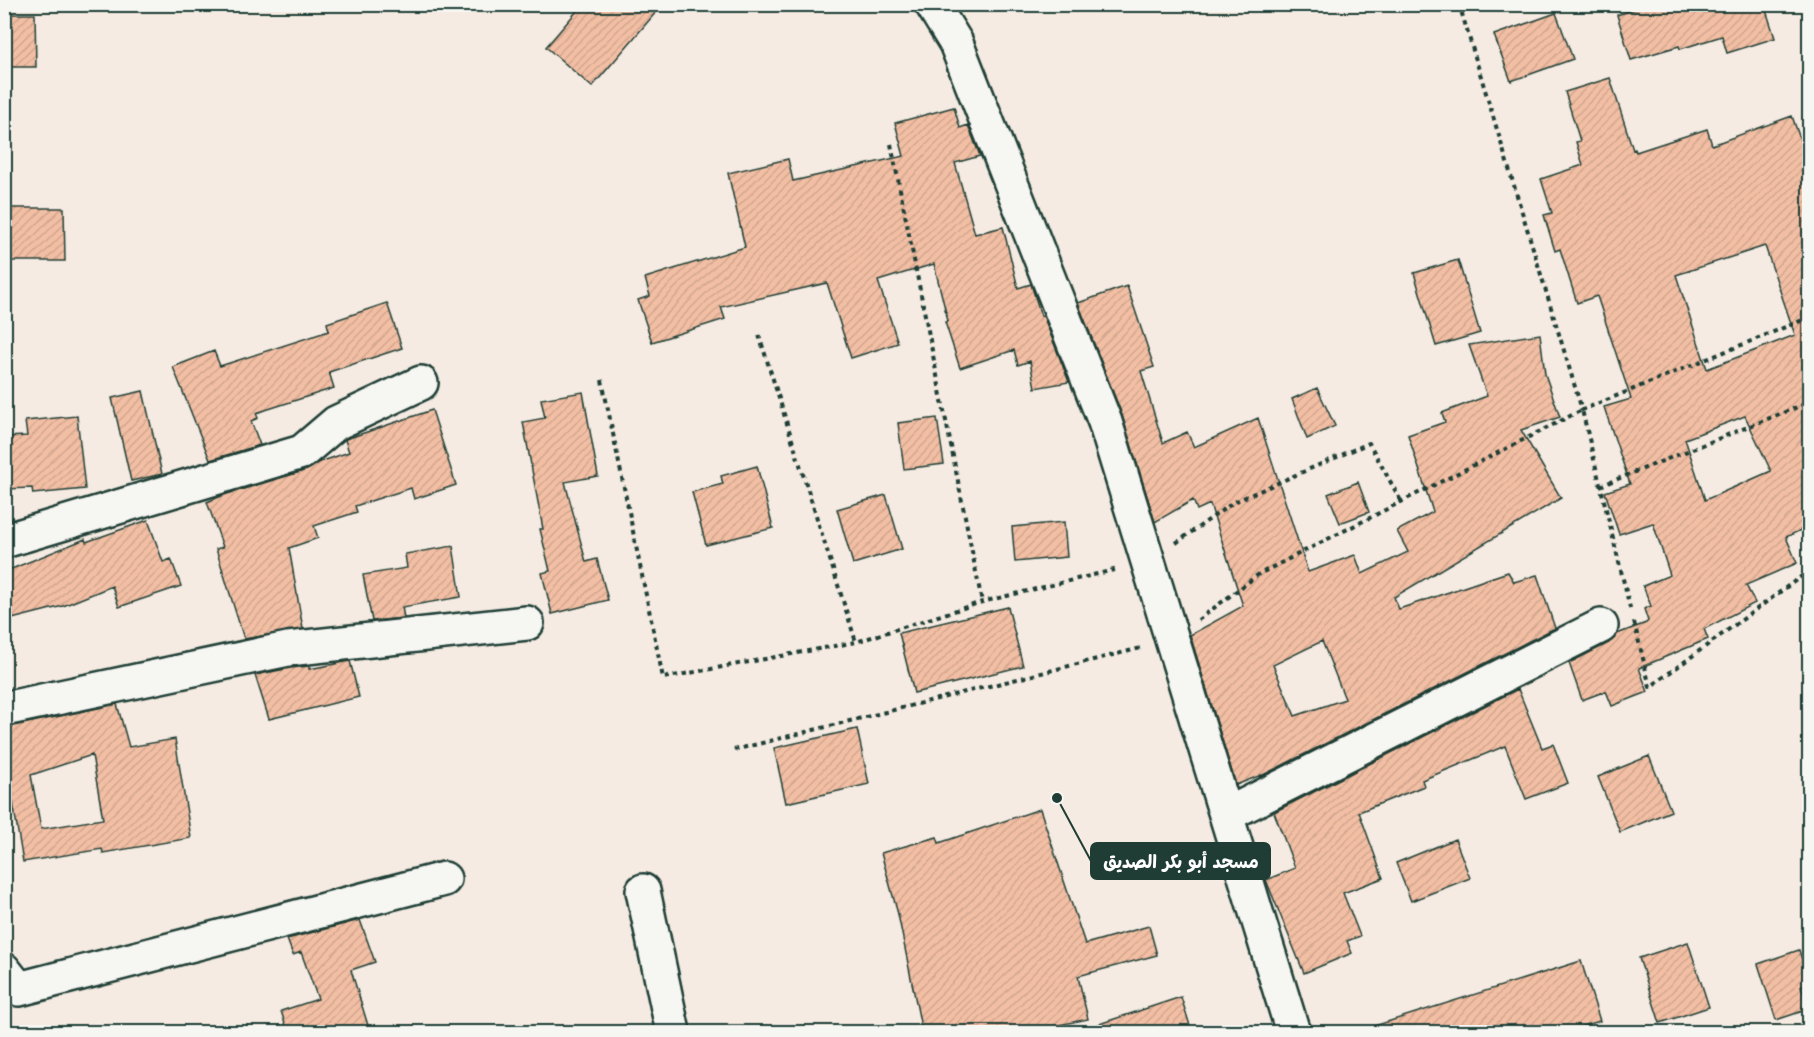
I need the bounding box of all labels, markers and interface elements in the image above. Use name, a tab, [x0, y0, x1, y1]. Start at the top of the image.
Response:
callout: مسجد أبو بكر الصديق	[1091, 843, 1270, 879]
text: مسجد أبو بكر الصديق	[1103, 847, 1259, 874]

